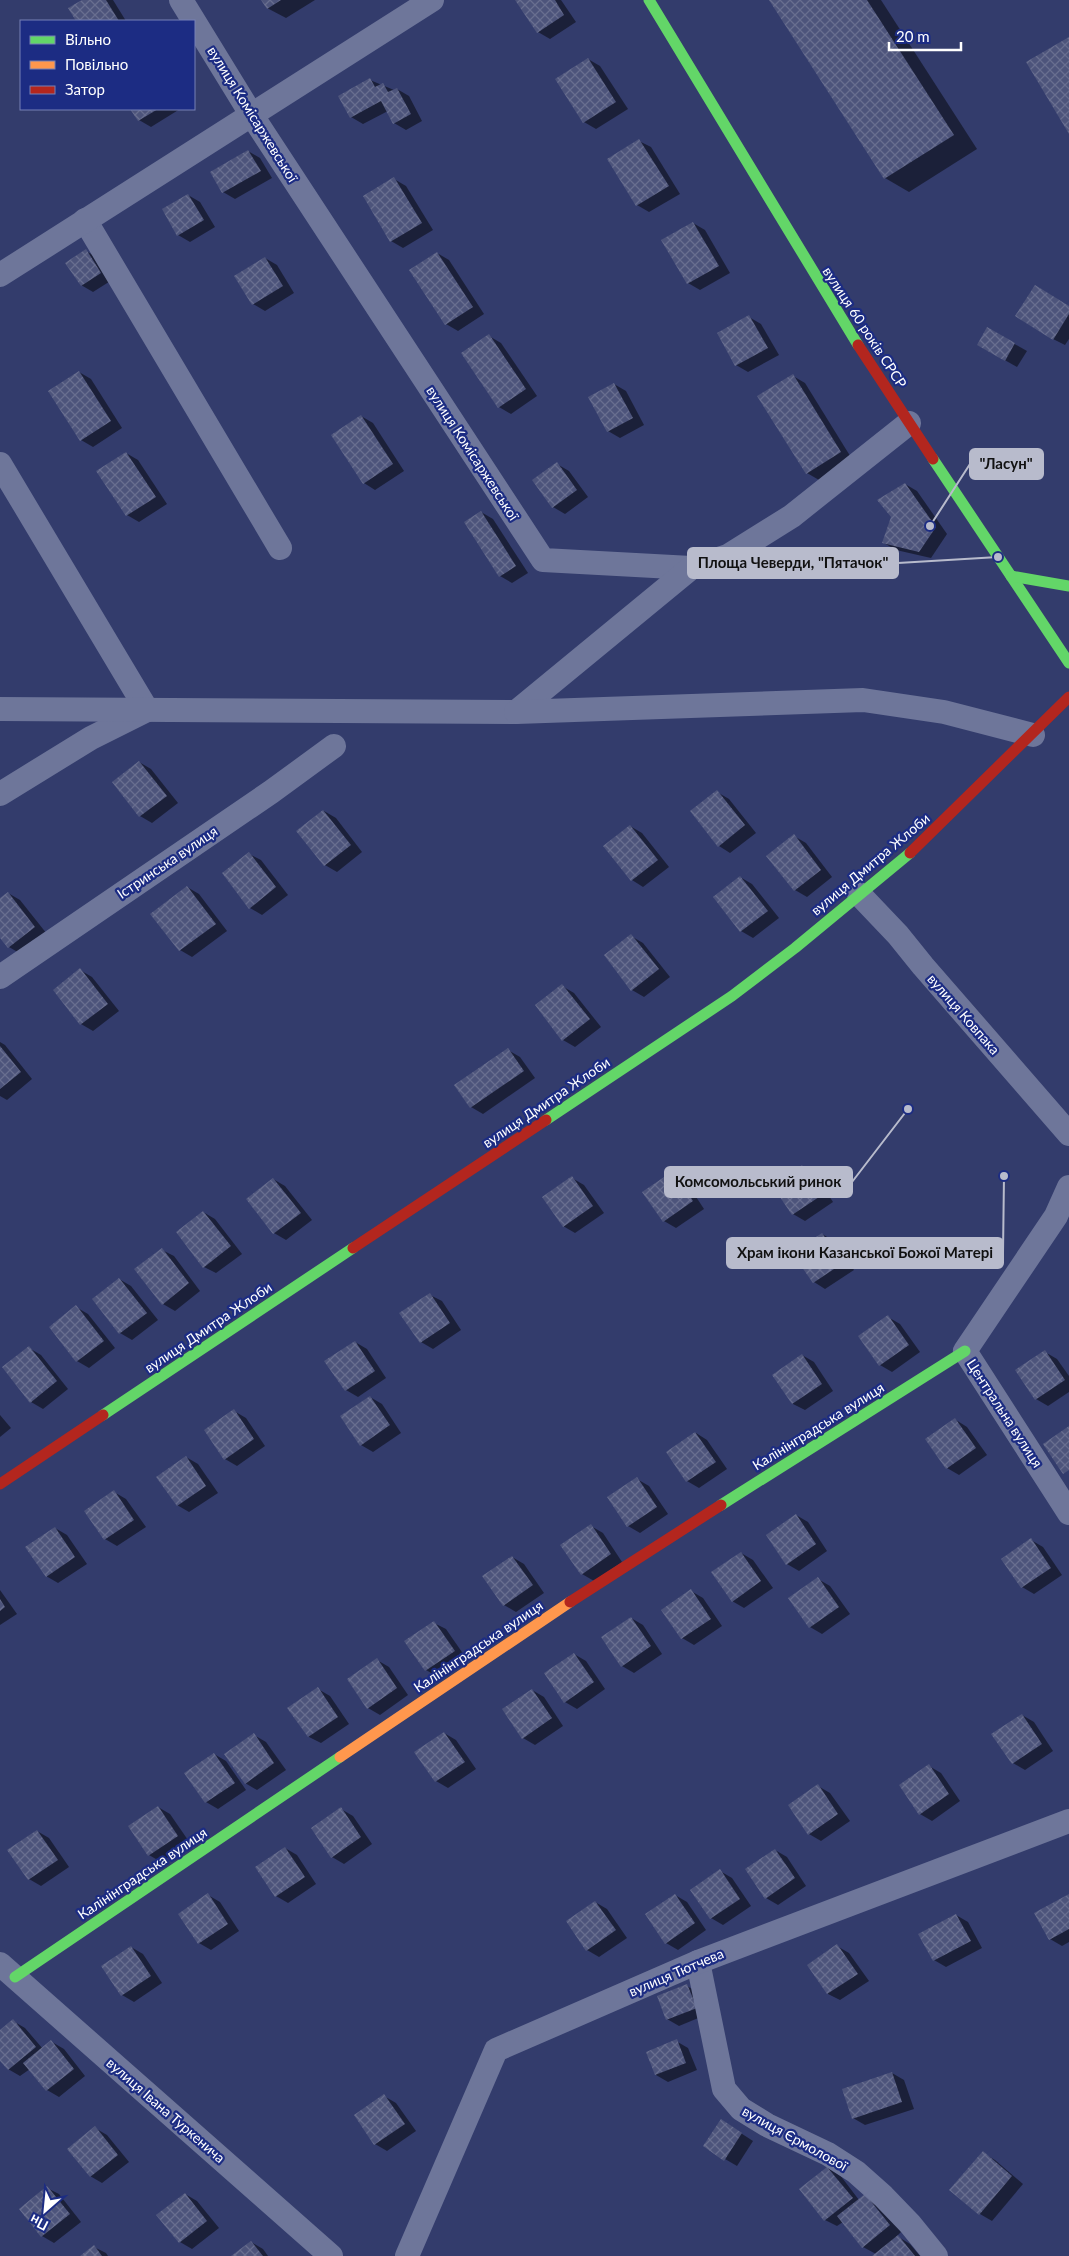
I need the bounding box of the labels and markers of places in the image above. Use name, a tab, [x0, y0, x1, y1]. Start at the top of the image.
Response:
callout: "Ласун"	[970, 449, 1043, 479]
callout: Площа Чеверди, "Пятачок"	[688, 548, 898, 578]
callout: Комсомольський ринок	[665, 1167, 852, 1197]
callout: Храм ікони Казанської Божої Матері	[727, 1238, 1003, 1268]

